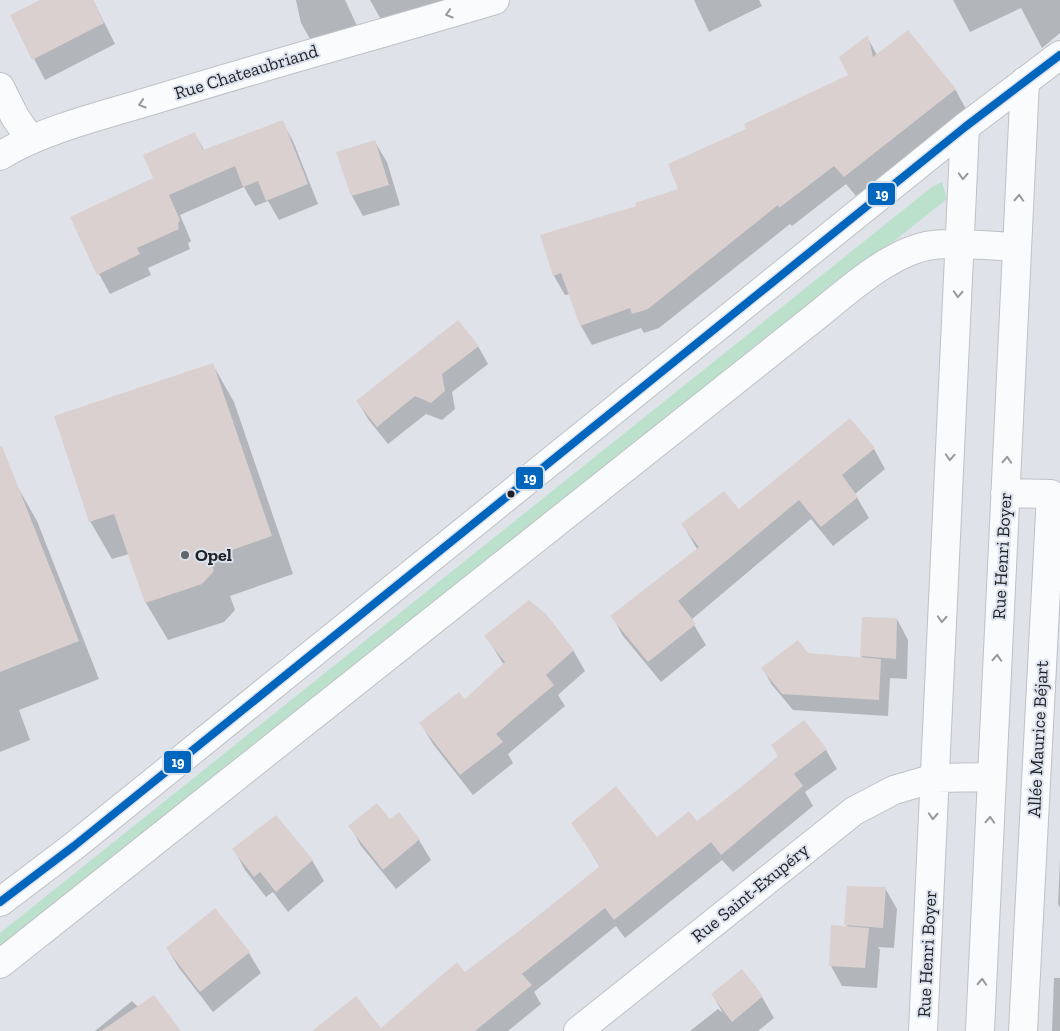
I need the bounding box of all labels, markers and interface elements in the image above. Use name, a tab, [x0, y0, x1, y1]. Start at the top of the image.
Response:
one-way arrow	[445, 8, 453, 18]
street label: Rue Chateaubriand	[171, 40, 321, 104]
one-way arrow	[138, 98, 146, 108]
one-way arrow	[958, 172, 969, 180]
line badge: 19	[867, 182, 896, 206]
text: 19	[875, 186, 889, 203]
one-way arrow	[1014, 194, 1025, 202]
one-way arrow	[952, 290, 963, 298]
one-way arrow	[945, 453, 955, 461]
one-way arrow	[1001, 456, 1012, 464]
line badge: 19	[515, 466, 544, 490]
text: 19	[523, 470, 537, 487]
unlabelled marker	[506, 489, 516, 499]
street label: Rue Henri Boyer	[988, 492, 1016, 620]
place label: Opel	[195, 544, 232, 566]
marker: Opel	[179, 549, 191, 561]
one-way arrow	[937, 615, 948, 623]
one-way arrow	[992, 653, 1003, 661]
street label: Allée Maurice Béjart	[1023, 660, 1053, 818]
line badge: 19	[163, 750, 192, 774]
text: 19	[171, 754, 185, 771]
one-way arrow	[928, 812, 939, 820]
one-way arrow	[984, 816, 995, 824]
street label: Rue Saint-Exupéry	[687, 838, 814, 947]
street label: Rue Henri Boyer	[913, 890, 941, 1018]
one-way arrow	[976, 978, 987, 986]

